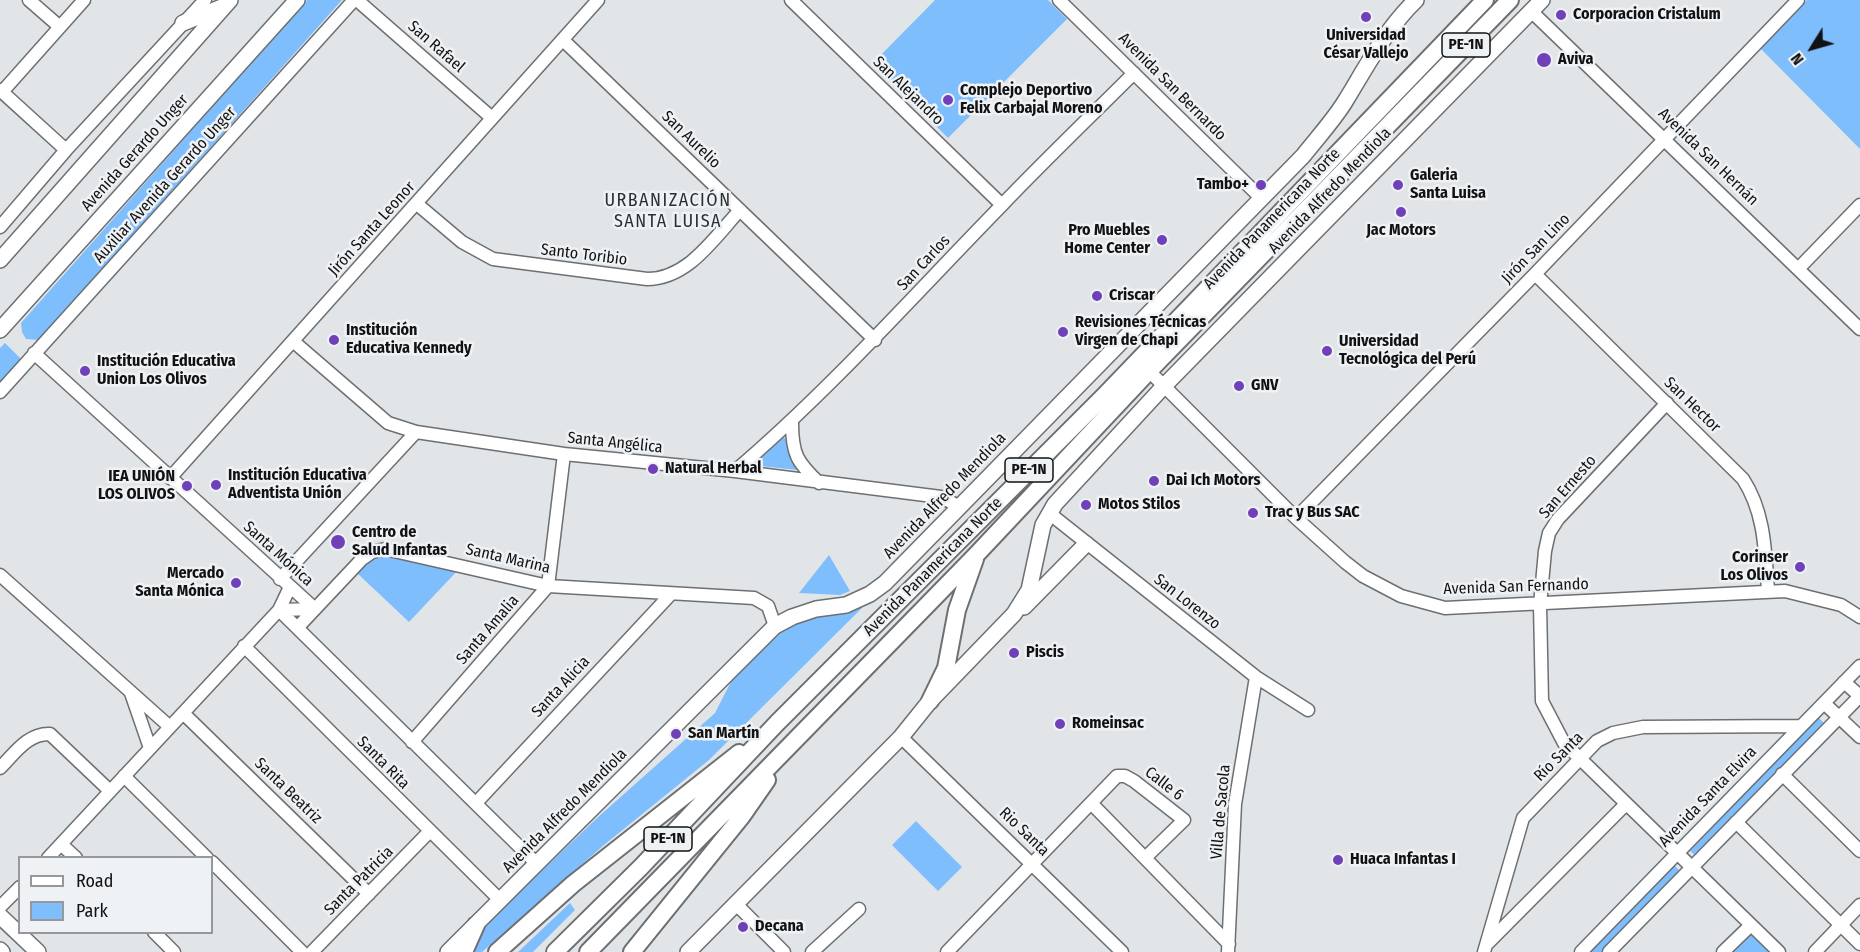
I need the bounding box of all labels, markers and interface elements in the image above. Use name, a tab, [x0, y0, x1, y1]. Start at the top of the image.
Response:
place label: Corporacion Cristalum	[1573, 5, 1721, 25]
marker: Corporacion Cristalum	[1554, 8, 1568, 22]
marker: Universidad César Vallejo	[1359, 10, 1373, 24]
street label: San Rafael	[404, 17, 468, 77]
north arrow	[1782, 18, 1842, 78]
place label: Universidad César Vallejo	[1323, 26, 1409, 64]
street label: Avenida San Bernardo	[1114, 29, 1230, 145]
road number: PE-1N	[1442, 33, 1490, 57]
place label: Aviva	[1558, 50, 1594, 70]
text: N	[1787, 50, 1808, 69]
marker: Aviva	[1535, 51, 1553, 69]
street label: San Alejandro	[869, 53, 947, 129]
place label: Complejo Deportivo Felix Carbajal Moreno	[960, 81, 1102, 119]
street label: Avenida Gerardo Unger	[78, 91, 192, 215]
marker: Complejo Deportivo Felix Carbajal Moreno	[941, 93, 955, 107]
street label: Auxiliar Avenida Gerardo Unger	[90, 103, 240, 267]
street label: Avenida San Hernán	[1654, 104, 1762, 210]
street label: San Aurelio	[658, 107, 724, 173]
street label: Avenida Alfredo Mendiola	[1265, 124, 1395, 258]
street label: Avenida Panamericana Norte	[1200, 144, 1344, 294]
place label: Galeria Santa Luisa	[1410, 166, 1486, 204]
place label: Tambo+	[1197, 175, 1249, 195]
street label: Jirón Santa Leonor	[325, 178, 419, 280]
marker: Tambo+	[1254, 178, 1268, 192]
marker: Galeria Santa Luisa	[1391, 178, 1405, 192]
district label: URBANIZACIÓN SANTA LUISA	[604, 190, 732, 232]
marker: Jac Motors	[1394, 205, 1408, 219]
street label: Jirón San Lino	[1498, 210, 1574, 288]
place label: Pro Muebles Home Center	[1064, 221, 1150, 259]
place label: Jac Motors	[1366, 221, 1436, 241]
street label: San Carlos	[894, 231, 954, 295]
marker: Pro Muebles Home Center	[1155, 233, 1169, 247]
street label: Santo Toribio	[540, 240, 628, 270]
place label: Criscar	[1109, 286, 1155, 306]
marker: Criscar	[1090, 289, 1104, 303]
place label: Revisiones Técnicas Virgen de Chapi	[1075, 313, 1206, 351]
place label: Institución Educativa Kennedy	[346, 321, 472, 359]
marker: Revisiones Técnicas Virgen de Chapi	[1056, 325, 1070, 339]
place label: Universidad Tecnológica del Perú	[1339, 332, 1476, 370]
marker: Institución Educativa Kennedy	[327, 333, 341, 347]
marker: Universidad Tecnológica del Perú	[1320, 344, 1334, 358]
place label: Institución Educativa Union Los Olivos	[97, 352, 236, 390]
marker: Institución Educativa Union Los Olivos	[78, 364, 92, 378]
street label: San Hector	[1660, 373, 1724, 437]
place label: GNV	[1251, 376, 1278, 396]
marker: GNV	[1232, 379, 1246, 393]
street label: Santa Angélica	[566, 428, 664, 458]
street label: Avenida Alfredo Mendiola	[880, 429, 1010, 563]
street label: San Ernesto	[1535, 451, 1601, 523]
road number: PE-1N	[1005, 458, 1053, 482]
place label: Natural Herbal	[665, 459, 762, 479]
marker: Natural Herbal	[646, 462, 660, 476]
place label: Institución Educativa Adventista Unión	[228, 466, 367, 504]
place label: IEA UNIÓN LOS OLIVOS	[98, 467, 175, 505]
place label: Dai Ich Motors	[1166, 471, 1260, 491]
marker: Dai Ich Motors	[1147, 474, 1161, 488]
marker: Institución Educativa Adventista Unión	[209, 478, 223, 492]
marker: IEA UNIÓN LOS OLIVOS	[180, 479, 194, 493]
street label: Avenida Panamericana Norte	[860, 494, 1006, 640]
place label: Motos Stilos	[1098, 495, 1180, 515]
marker: Motos Stilos	[1079, 498, 1093, 512]
place label: Trac y Bus SAC	[1265, 503, 1360, 523]
marker: Trac y Bus SAC	[1246, 506, 1260, 520]
street label: Santa Mónica	[239, 518, 317, 590]
place label: Centro de Salud Infantas	[352, 523, 447, 561]
marker: Centro de Salud Infantas	[329, 533, 347, 551]
street label: Santa Marina	[464, 540, 552, 578]
place label: Corinser Los Olivos	[1720, 548, 1788, 586]
marker: Corinser Los Olivos	[1793, 560, 1807, 574]
place label: Mercado Santa Mónica	[135, 564, 224, 602]
street label: San Lorenzo	[1150, 570, 1224, 634]
street label: Avenida San Fernando	[1443, 575, 1589, 599]
marker: Mercado Santa Mónica	[229, 576, 243, 590]
street label: Santa Amalia	[453, 591, 523, 669]
place label: Piscis	[1026, 643, 1064, 663]
marker: Piscis	[1007, 646, 1021, 660]
street label: Santa Alicia	[528, 653, 594, 721]
place label: Romeinsac	[1072, 714, 1144, 734]
marker: Romeinsac	[1053, 717, 1067, 731]
place label: San Martín	[688, 724, 759, 744]
marker: San Martín	[669, 727, 683, 741]
street label: Río Santa	[1530, 728, 1588, 786]
street label: Santa Rita	[353, 733, 413, 793]
street label: Avenida Santa Elvira	[1655, 743, 1761, 851]
street label: Avenida Alfredo Mendiola	[499, 745, 631, 877]
street label: Santa Beatriz	[250, 754, 326, 828]
street label: Calle 6	[1141, 763, 1187, 805]
street label: Villa de Sacola	[1207, 764, 1235, 860]
street label: Rio Santa	[995, 804, 1053, 860]
road number: PE-1N	[644, 827, 692, 851]
street label: Santa Patricia	[320, 842, 398, 920]
place label: Huaca Infantas I	[1350, 850, 1456, 870]
marker: Huaca Infantas I	[1331, 853, 1345, 867]
legend	[18, 856, 213, 934]
text: Road	[76, 870, 113, 892]
text: Park	[76, 900, 108, 922]
place label: Decana	[755, 917, 804, 937]
marker: Decana	[736, 920, 750, 934]

